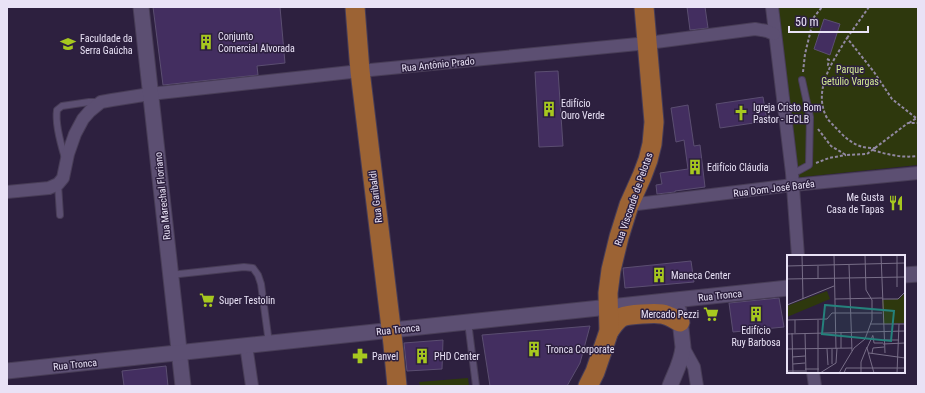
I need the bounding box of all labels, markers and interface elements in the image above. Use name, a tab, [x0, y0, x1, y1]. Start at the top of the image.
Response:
scale bar	[789, 8, 868, 34]
text: 50 m	[795, 15, 819, 29]
place label: Conjunto Comercial Alvorada	[218, 31, 295, 54]
place label: Faculdade da Serra Gaúcha	[80, 33, 133, 56]
building icon: Conjunto Comercial Alvorada	[197, 33, 215, 51]
school or university icon: Faculdade da Serra Gaúcha	[59, 35, 77, 53]
street label: Rua Antônio Prado	[401, 55, 475, 74]
park label: Parque Getúlio Vargas	[821, 64, 879, 87]
place label: Edifício Ouro Verde	[561, 98, 605, 121]
building icon: Edifício Ouro Verde	[540, 100, 558, 118]
place label: Igreja Cristo Bom Pastor - IECLB	[753, 102, 821, 125]
church icon: Igreja Cristo Bom Pastor - IECLB	[732, 104, 750, 122]
street label: Rua Visconde de Pelotas	[612, 151, 655, 247]
street label: Rua Marechal Floriano	[152, 152, 173, 240]
building icon: Edifício Cláudia	[686, 158, 704, 176]
place label: Edifício Cláudia	[707, 162, 769, 173]
street label: Rua Garibaldi	[367, 170, 384, 224]
street label: Rua Dom José Baréa	[733, 178, 816, 199]
place label: Me Gusta Casa de Tapas	[826, 192, 884, 215]
restaurant icon: Me Gusta Casa de Tapas	[887, 194, 905, 212]
inset map	[787, 255, 905, 373]
building icon: Maneca Center	[650, 266, 668, 284]
place label: Maneca Center	[671, 270, 730, 281]
street label: Rua Tronca	[698, 288, 743, 303]
supermarket icon: Super Testolin	[198, 291, 216, 309]
place label: Super Testolin	[219, 295, 275, 306]
supermarket icon: Mercado Pezzi	[702, 305, 720, 323]
building icon: Edifício Ruy Barbosa	[747, 305, 765, 323]
place label: Mercado Pezzi	[641, 309, 699, 320]
street label: Rua Tronca	[376, 322, 421, 337]
place label: Edifício Ruy Barbosa	[731, 325, 781, 348]
building icon: Tronca Corporate	[525, 340, 543, 358]
place label: Tronca Corporate	[546, 344, 615, 355]
pharmacy icon: Panvel	[351, 347, 369, 365]
building icon: PHD Center	[413, 347, 431, 365]
place label: Panvel	[372, 351, 398, 362]
place label: PHD Center	[434, 351, 480, 362]
street label: Rua Tronca	[53, 357, 98, 372]

